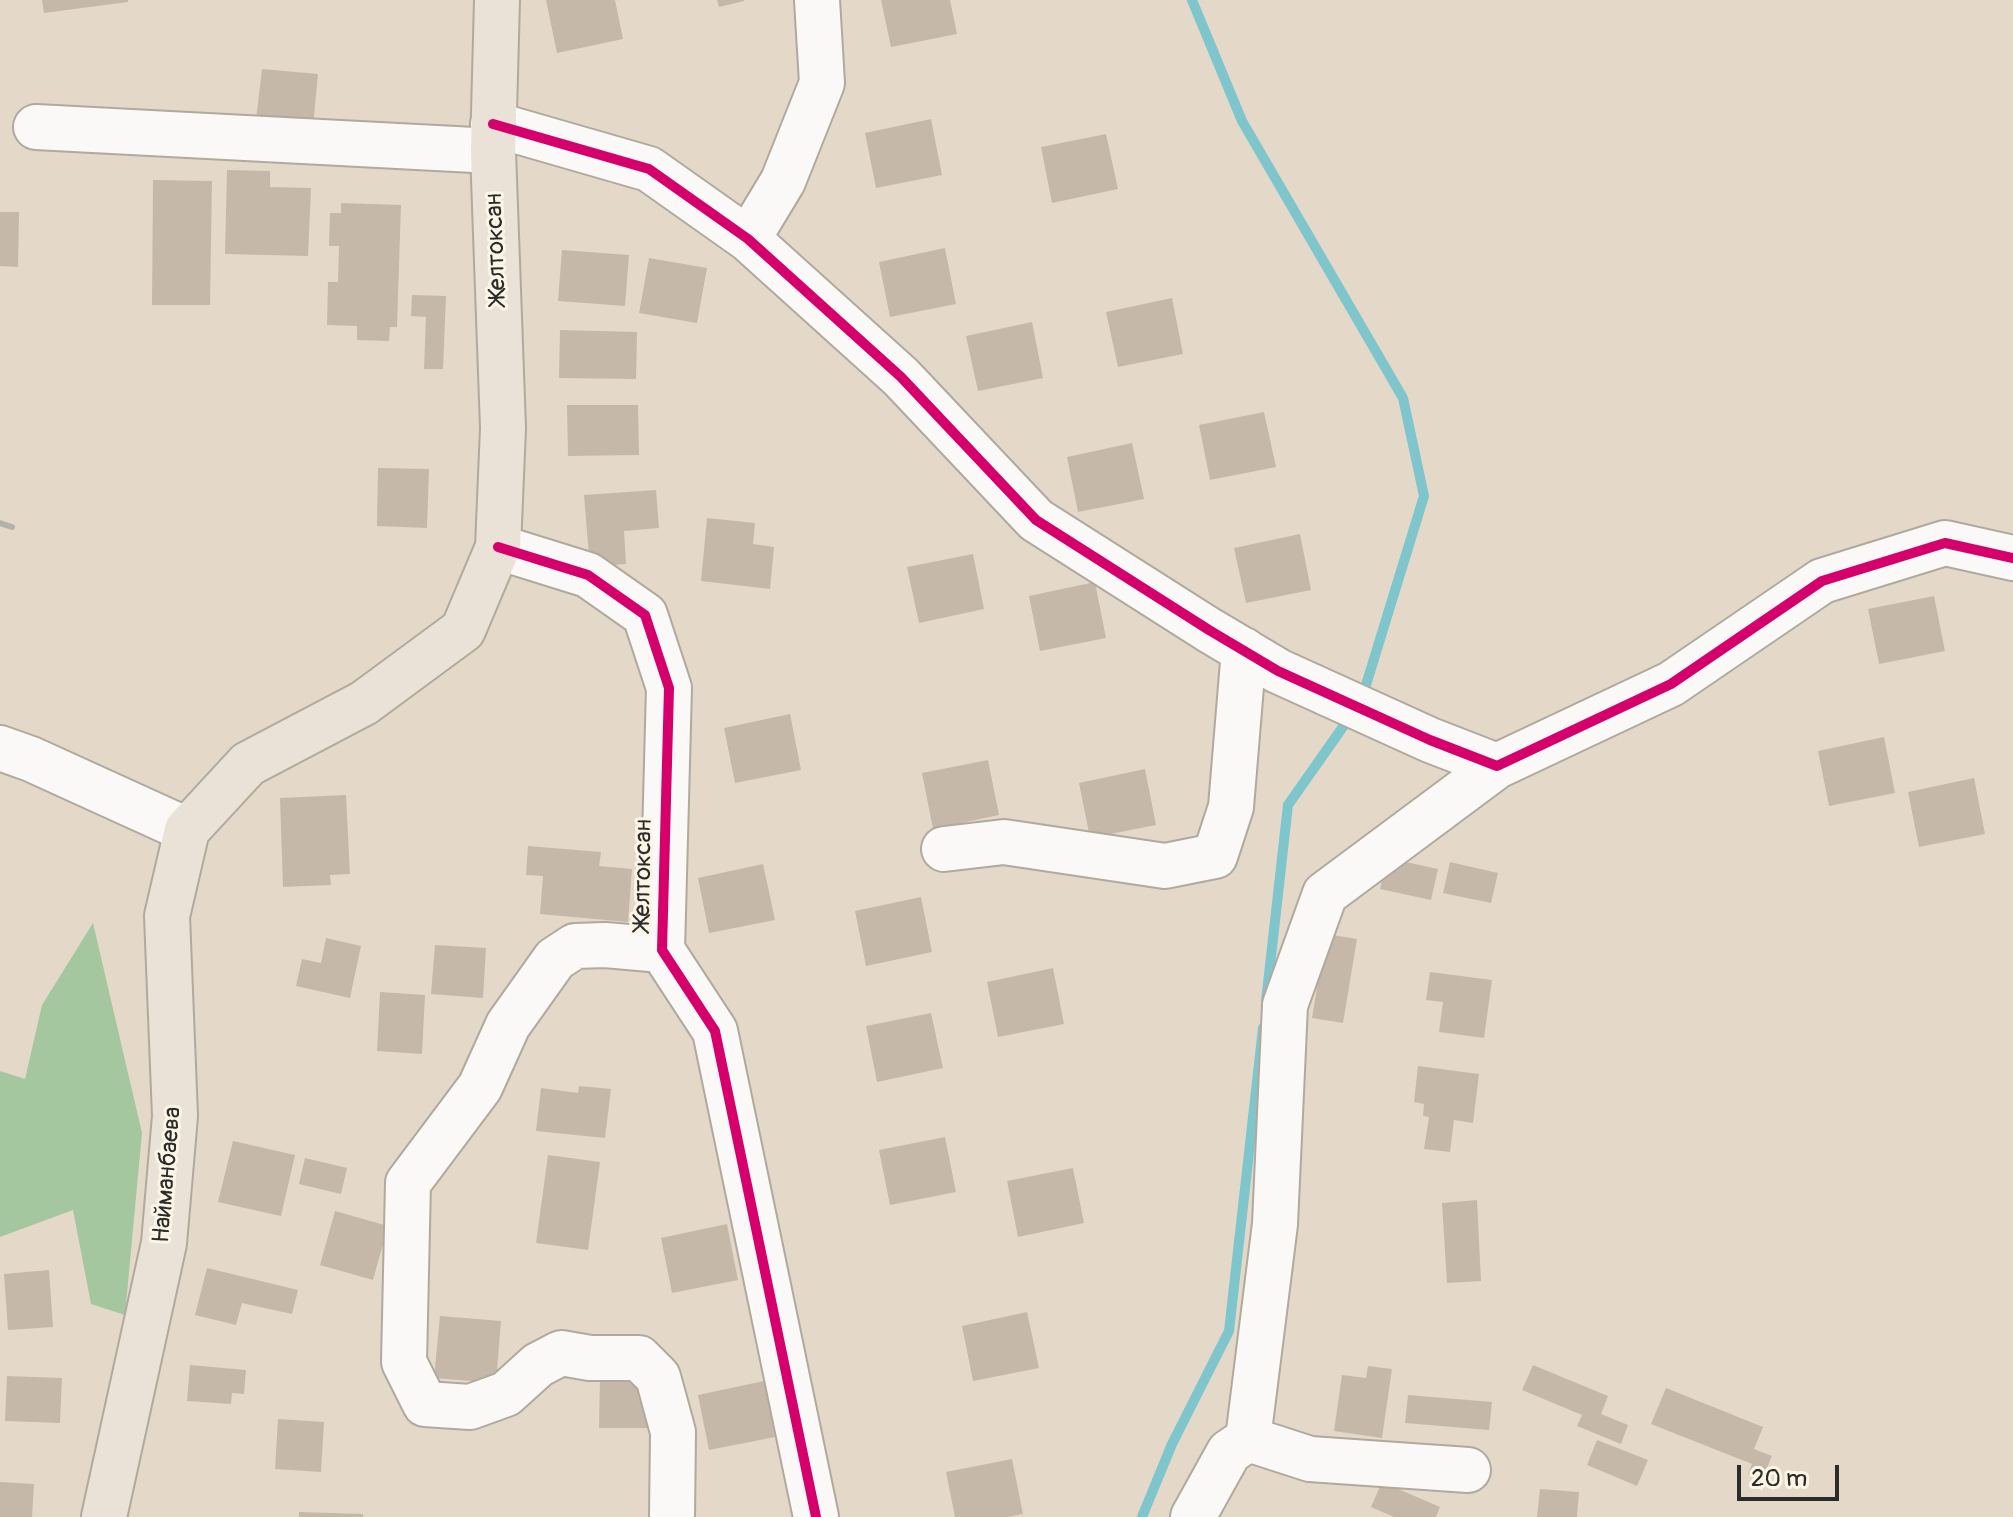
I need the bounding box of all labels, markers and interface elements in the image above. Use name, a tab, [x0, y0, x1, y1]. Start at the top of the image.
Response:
street label: Желтоксан	[481, 193, 513, 305]
street label: Желтоксан	[629, 819, 659, 931]
street label: Найманбаева	[148, 1106, 188, 1244]
scale bar	[1741, 1449, 1843, 1499]
text: 20 m	[1751, 1464, 1807, 1493]

